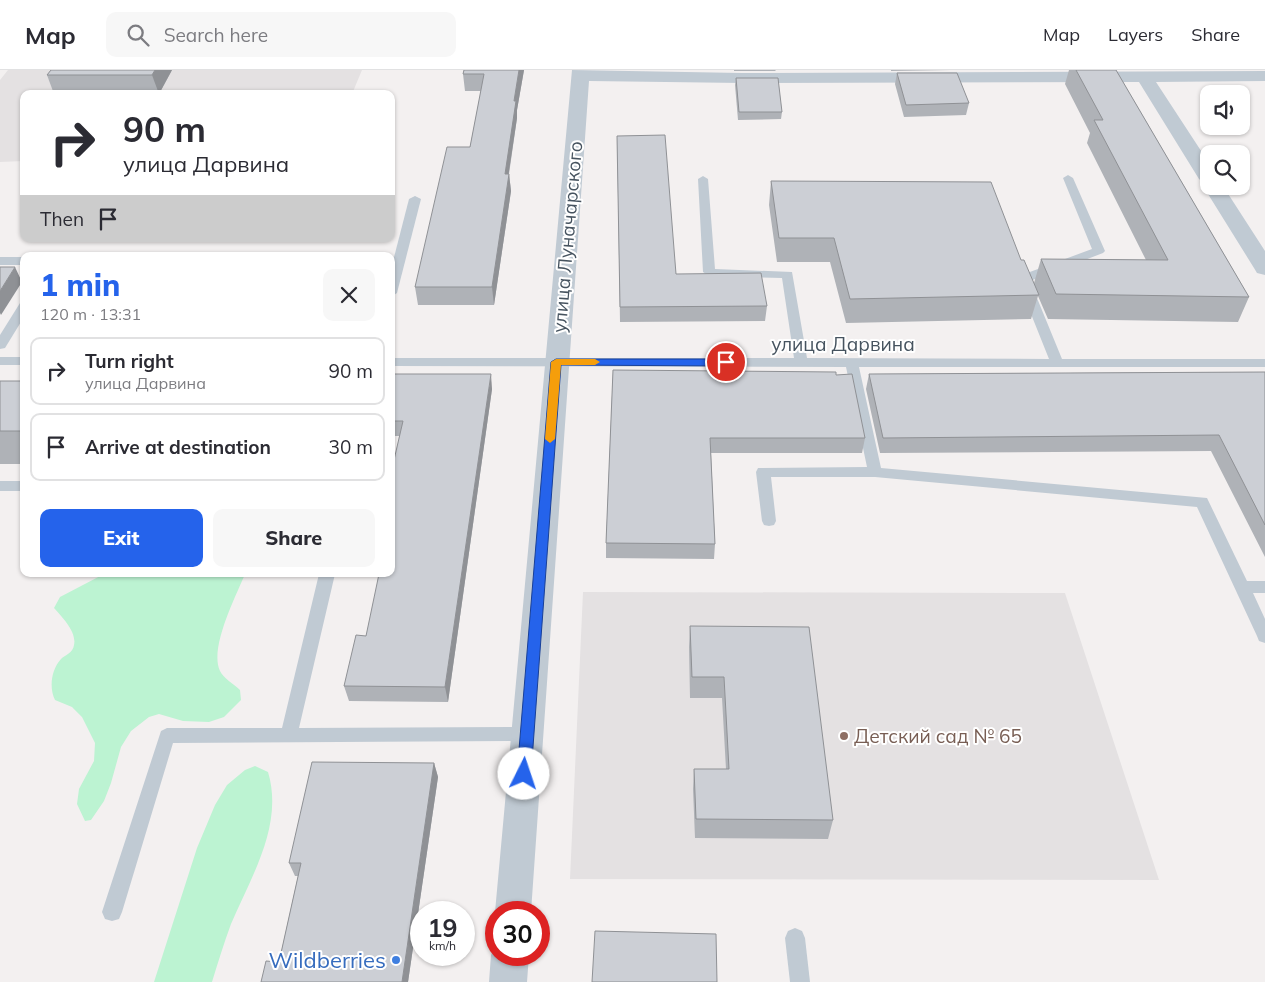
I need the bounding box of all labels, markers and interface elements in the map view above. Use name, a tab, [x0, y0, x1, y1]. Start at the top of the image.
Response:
search box	[106, 12, 456, 57]
text: Map	[25, 20, 76, 50]
icon: search	[124, 21, 152, 49]
text: Search here	[164, 23, 268, 47]
text: Map	[1043, 23, 1080, 46]
text: Layers	[1108, 23, 1163, 46]
text: Share	[1191, 23, 1240, 46]
map controls	[1200, 85, 1250, 195]
button: sound	[1200, 85, 1250, 135]
text: 90 m	[123, 107, 206, 151]
icon: right	[40, 110, 105, 175]
street label: улица Луначарского	[547, 140, 587, 334]
button: search	[1200, 145, 1250, 195]
text: улица Дарвина	[123, 150, 289, 178]
icon: arrive	[94, 205, 122, 233]
text: Then	[40, 207, 84, 231]
text: 1 min	[40, 266, 120, 304]
button: close	[323, 269, 375, 321]
text: 120 m · 13:31	[40, 304, 141, 324]
street label: улица Дарвина	[771, 332, 915, 356]
pin	[705, 341, 747, 383]
icon: arrive	[712, 348, 740, 376]
text: Turn right	[85, 349, 174, 373]
icon: right	[42, 357, 70, 385]
text: 90 m	[329, 359, 373, 383]
text: улица Дарвина	[85, 373, 206, 393]
icon: arrive	[42, 433, 70, 461]
text: Arrive at destination	[85, 435, 271, 459]
text: 30 m	[329, 435, 373, 459]
button: Exit	[40, 509, 203, 567]
button: Share	[213, 509, 375, 567]
place label: Детский сад № 65	[854, 724, 1022, 748]
marker: Детский сад № 65	[838, 730, 850, 742]
position arrow	[497, 747, 549, 799]
speed limit sign: 30	[485, 901, 550, 966]
text: 19	[427, 912, 458, 943]
text: km/h	[429, 938, 456, 953]
place label: Wildberries	[269, 946, 386, 974]
marker: Wildberries	[390, 954, 402, 966]

